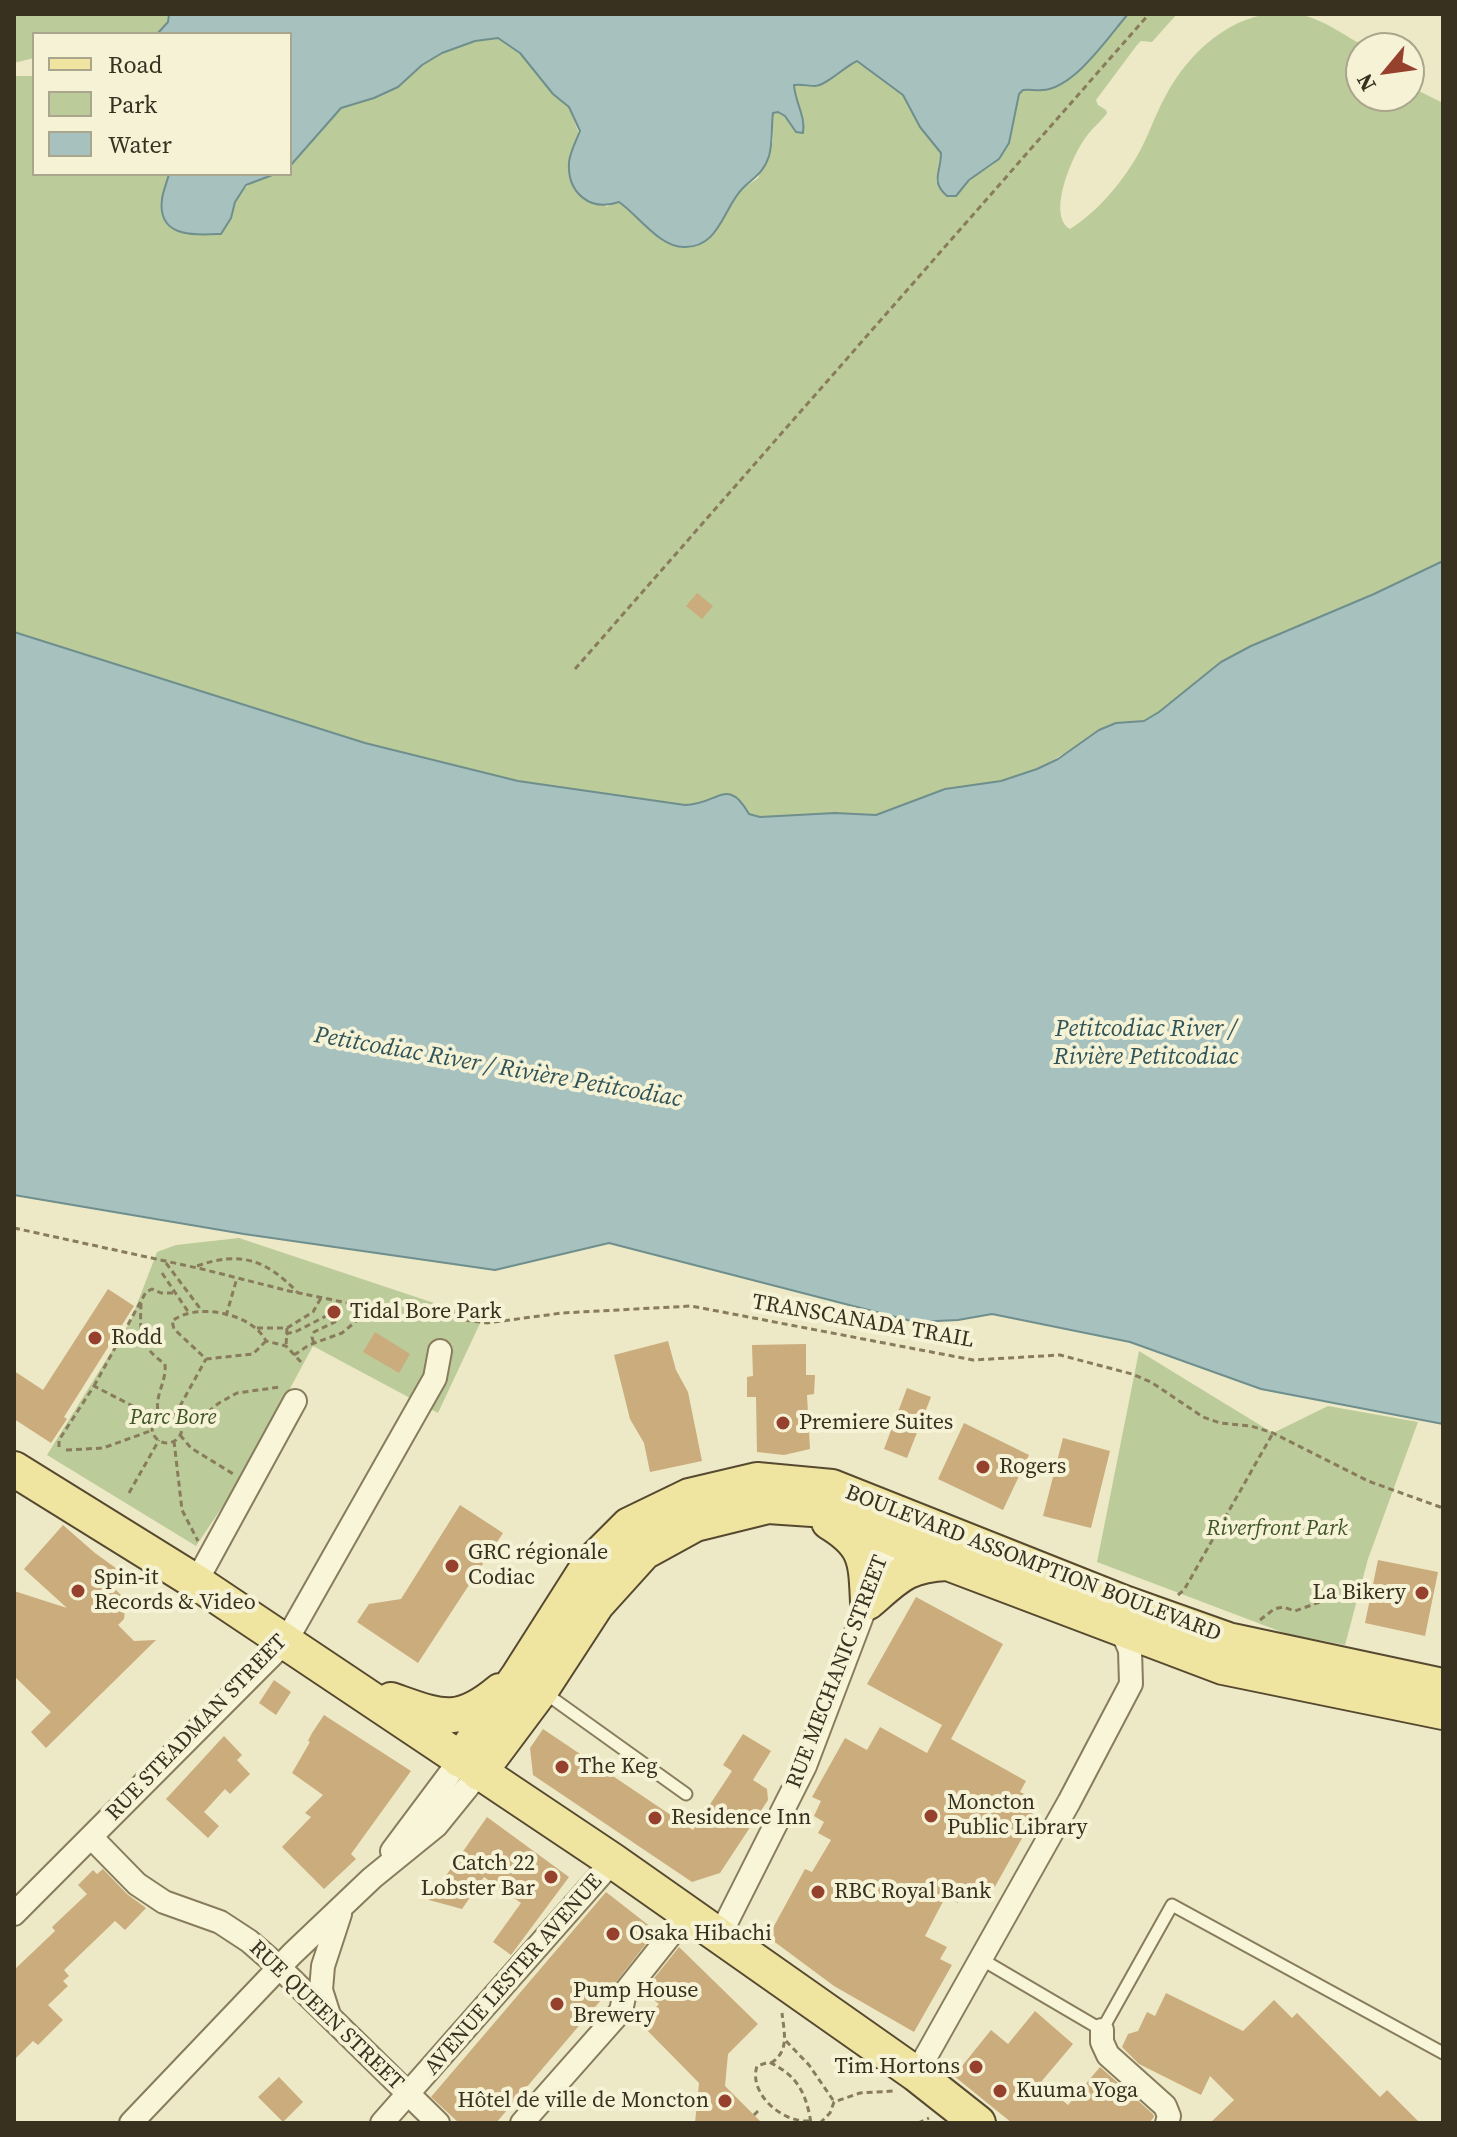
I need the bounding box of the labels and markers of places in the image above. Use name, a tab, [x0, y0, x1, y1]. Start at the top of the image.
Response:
place label: Tidal Bore Park	[350, 1299, 501, 1325]
marker: Tidal Bore Park	[325, 1303, 343, 1321]
place label: Rodd	[111, 1325, 162, 1351]
marker: Rodd	[86, 1329, 104, 1347]
place label: Premiere Suites	[799, 1410, 953, 1436]
marker: Premiere Suites	[774, 1414, 792, 1432]
place label: Rogers	[999, 1454, 1066, 1480]
marker: Rogers	[974, 1458, 992, 1476]
place label: GRC régionale Codiac	[468, 1540, 608, 1592]
marker: GRC régionale Codiac	[443, 1557, 461, 1575]
place label: Spin-it Records & Video	[94, 1565, 256, 1616]
place label: La Bikery	[1313, 1580, 1406, 1606]
marker: Spin-it Records & Video	[69, 1582, 87, 1600]
marker: La Bikery	[1413, 1584, 1431, 1602]
place label: The Keg	[578, 1754, 658, 1780]
marker: The Keg	[553, 1758, 571, 1776]
place label: Moncton Public Library	[947, 1790, 1088, 1842]
place label: Residence Inn	[671, 1805, 811, 1831]
marker: Moncton Public Library	[922, 1807, 940, 1825]
marker: Residence Inn	[646, 1809, 664, 1827]
place label: Catch 22 Lobster Bar	[421, 1851, 535, 1902]
marker: Catch 22 Lobster Bar	[542, 1868, 560, 1886]
place label: RBC Royal Bank	[834, 1879, 991, 1905]
marker: RBC Royal Bank	[809, 1883, 827, 1901]
place label: Osaka Hibachi	[629, 1921, 772, 1947]
marker: Osaka Hibachi	[604, 1925, 622, 1943]
place label: Pump House Brewery	[573, 1978, 699, 2030]
marker: Pump House Brewery	[548, 1995, 566, 2013]
place label: Tim Hortons	[834, 2054, 960, 2080]
marker: Tim Hortons	[967, 2058, 985, 2076]
place label: Kuuma Yoga	[1016, 2078, 1138, 2104]
marker: Kuuma Yoga	[991, 2082, 1009, 2100]
place label: Hôtel de ville de Moncton	[458, 2088, 709, 2114]
marker: Hôtel de ville de Moncton	[716, 2092, 734, 2110]

